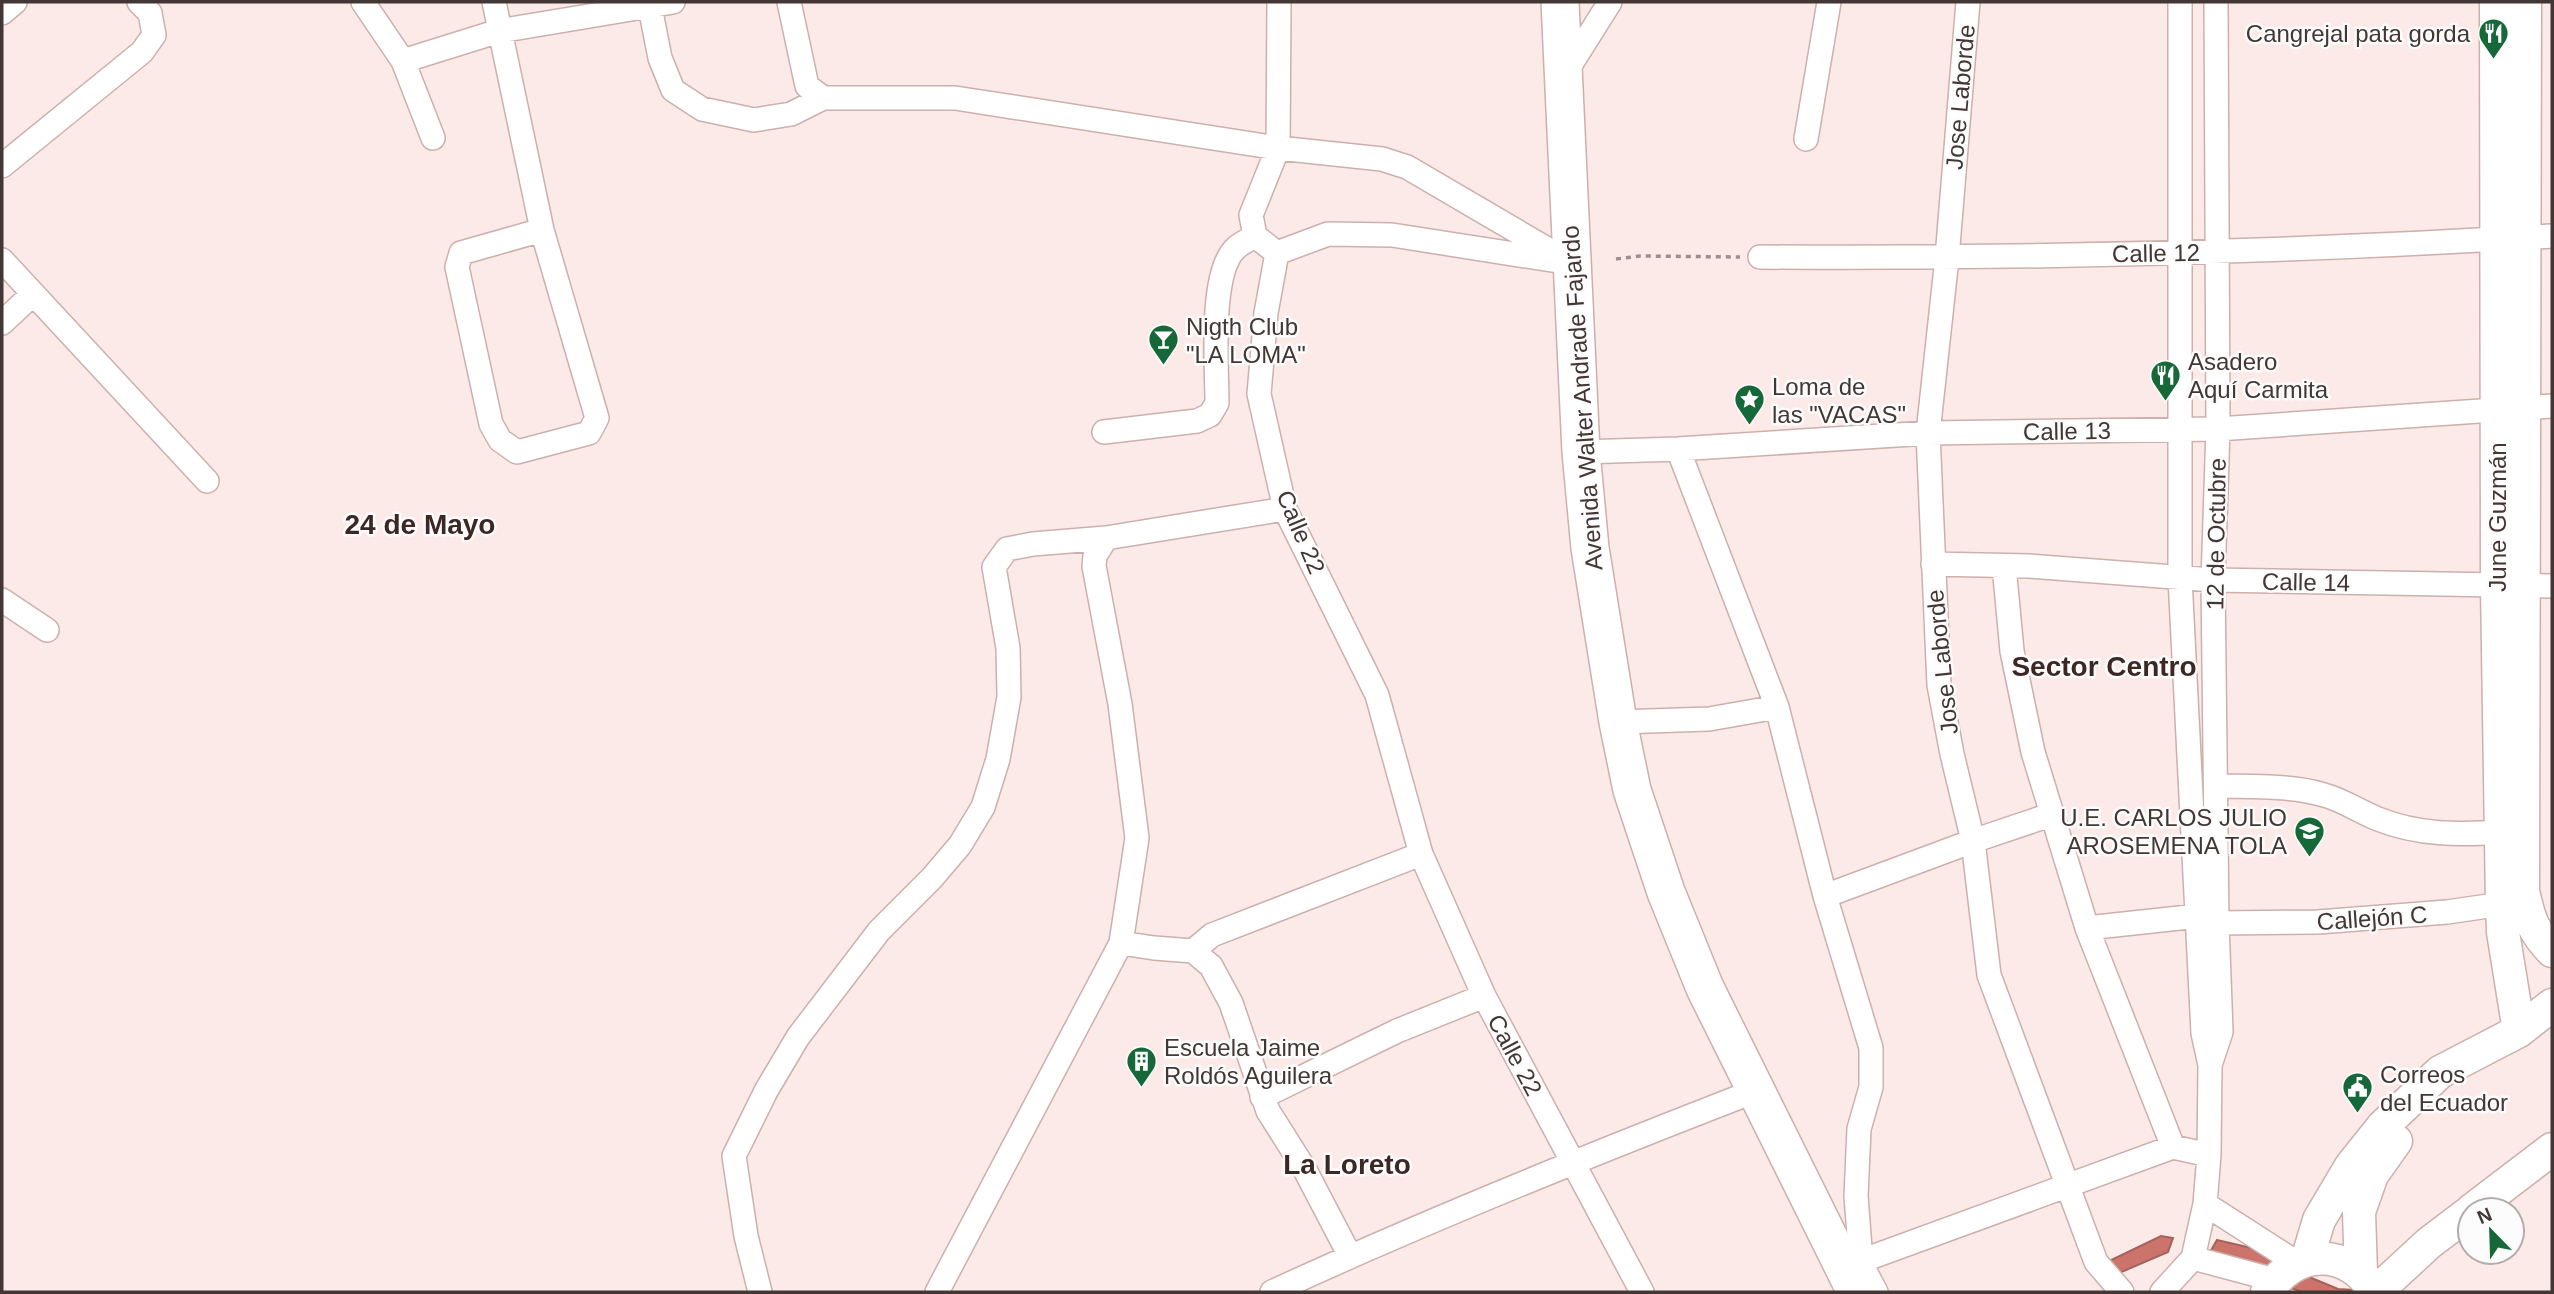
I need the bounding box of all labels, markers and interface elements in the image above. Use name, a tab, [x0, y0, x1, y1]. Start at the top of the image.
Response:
restaurant icon: Cangrejal pata gorda	[2476, 16, 2510, 60]
place label: Cangrejal pata gorda	[2246, 20, 2471, 47]
street label: Jose Laborde	[1940, 23, 1980, 171]
street label: Avenida Walter Andrade Fajardo	[1556, 225, 1608, 571]
street label: Calle 12	[2112, 239, 2200, 267]
place label: Nigth Club "LA LOMA"	[1186, 313, 1306, 368]
bar icon: Nigth Club "LA LOMA"	[1146, 323, 1180, 367]
place label: Asadero Aquí Carmita	[2188, 348, 2329, 403]
restaurant icon: Asadero Aquí Carmita	[2148, 358, 2182, 402]
place label: Loma de las "VACAS"	[1772, 373, 1906, 428]
place icon: Loma de las "VACAS"	[1732, 383, 1766, 427]
street label: Calle 13	[2023, 417, 2111, 445]
street label: June Guzmán	[2484, 442, 2511, 592]
street label: 12 de Octubre	[2201, 458, 2231, 610]
street label: Calle 22	[1271, 486, 1331, 578]
district label: 24 de Mayo	[345, 509, 495, 540]
street label: Calle 14	[2262, 568, 2350, 596]
street label: Jose Laborde	[1921, 588, 1963, 736]
district label: Sector Centro	[2011, 651, 2197, 682]
place label: U.E. CARLOS JULIO AROSEMENA TOLA	[2060, 804, 2287, 859]
school or university icon: U.E. CARLOS JULIO AROSEMENA TOLA	[2293, 814, 2327, 858]
street label: Callejón C	[2316, 901, 2428, 935]
street label: Calle 22	[1482, 1010, 1548, 1100]
place label: Escuela Jaime Roldós Aguilera	[1164, 1034, 1333, 1089]
building icon: Escuela Jaime Roldós Aguilera	[1124, 1044, 1158, 1088]
place label: Correos del Ecuador	[2380, 1061, 2508, 1116]
public building icon: Correos del Ecuador	[2340, 1071, 2374, 1115]
district label: La Loreto	[1283, 1149, 1411, 1180]
north arrow	[2456, 1196, 2526, 1266]
text: N	[2474, 1203, 2495, 1228]

